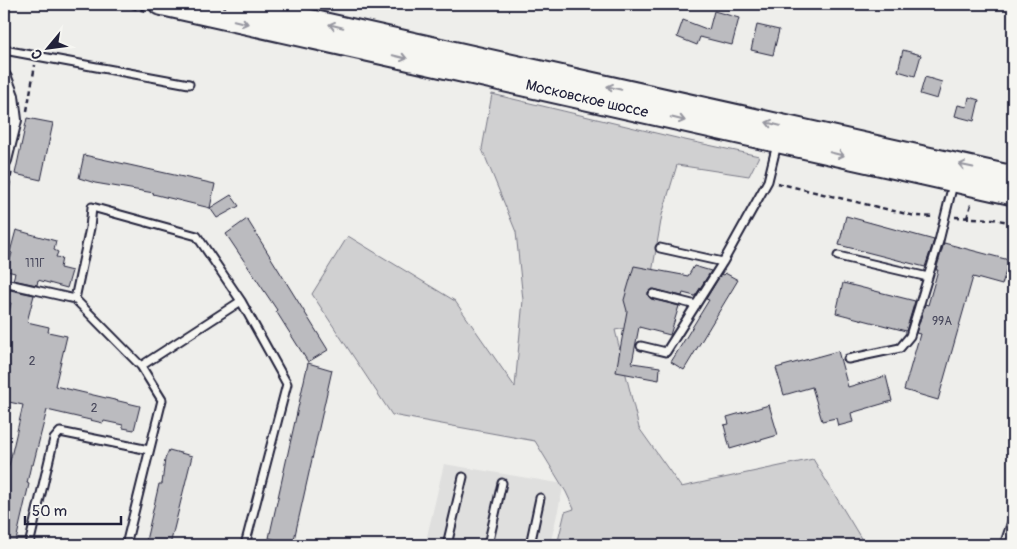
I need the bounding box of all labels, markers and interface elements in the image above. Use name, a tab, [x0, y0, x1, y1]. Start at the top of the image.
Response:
one-way arrow	[233, 18, 249, 27]
one-way arrow	[329, 21, 345, 30]
north arrow	[22, 22, 72, 72]
text: С	[27, 46, 47, 62]
one-way arrow	[392, 53, 408, 62]
street label: Московское шоссе	[524, 76, 651, 122]
one-way arrow	[607, 83, 623, 92]
one-way arrow	[670, 115, 686, 124]
one-way arrow	[765, 118, 781, 128]
one-way arrow	[828, 150, 844, 159]
one-way arrow	[958, 161, 974, 170]
house number: 111Г	[25, 256, 45, 271]
house number: 99А	[932, 314, 952, 329]
house number: 2	[29, 354, 36, 369]
house number: 2	[91, 401, 98, 416]
scale bar	[25, 494, 121, 526]
text: 50 m	[32, 502, 67, 521]

